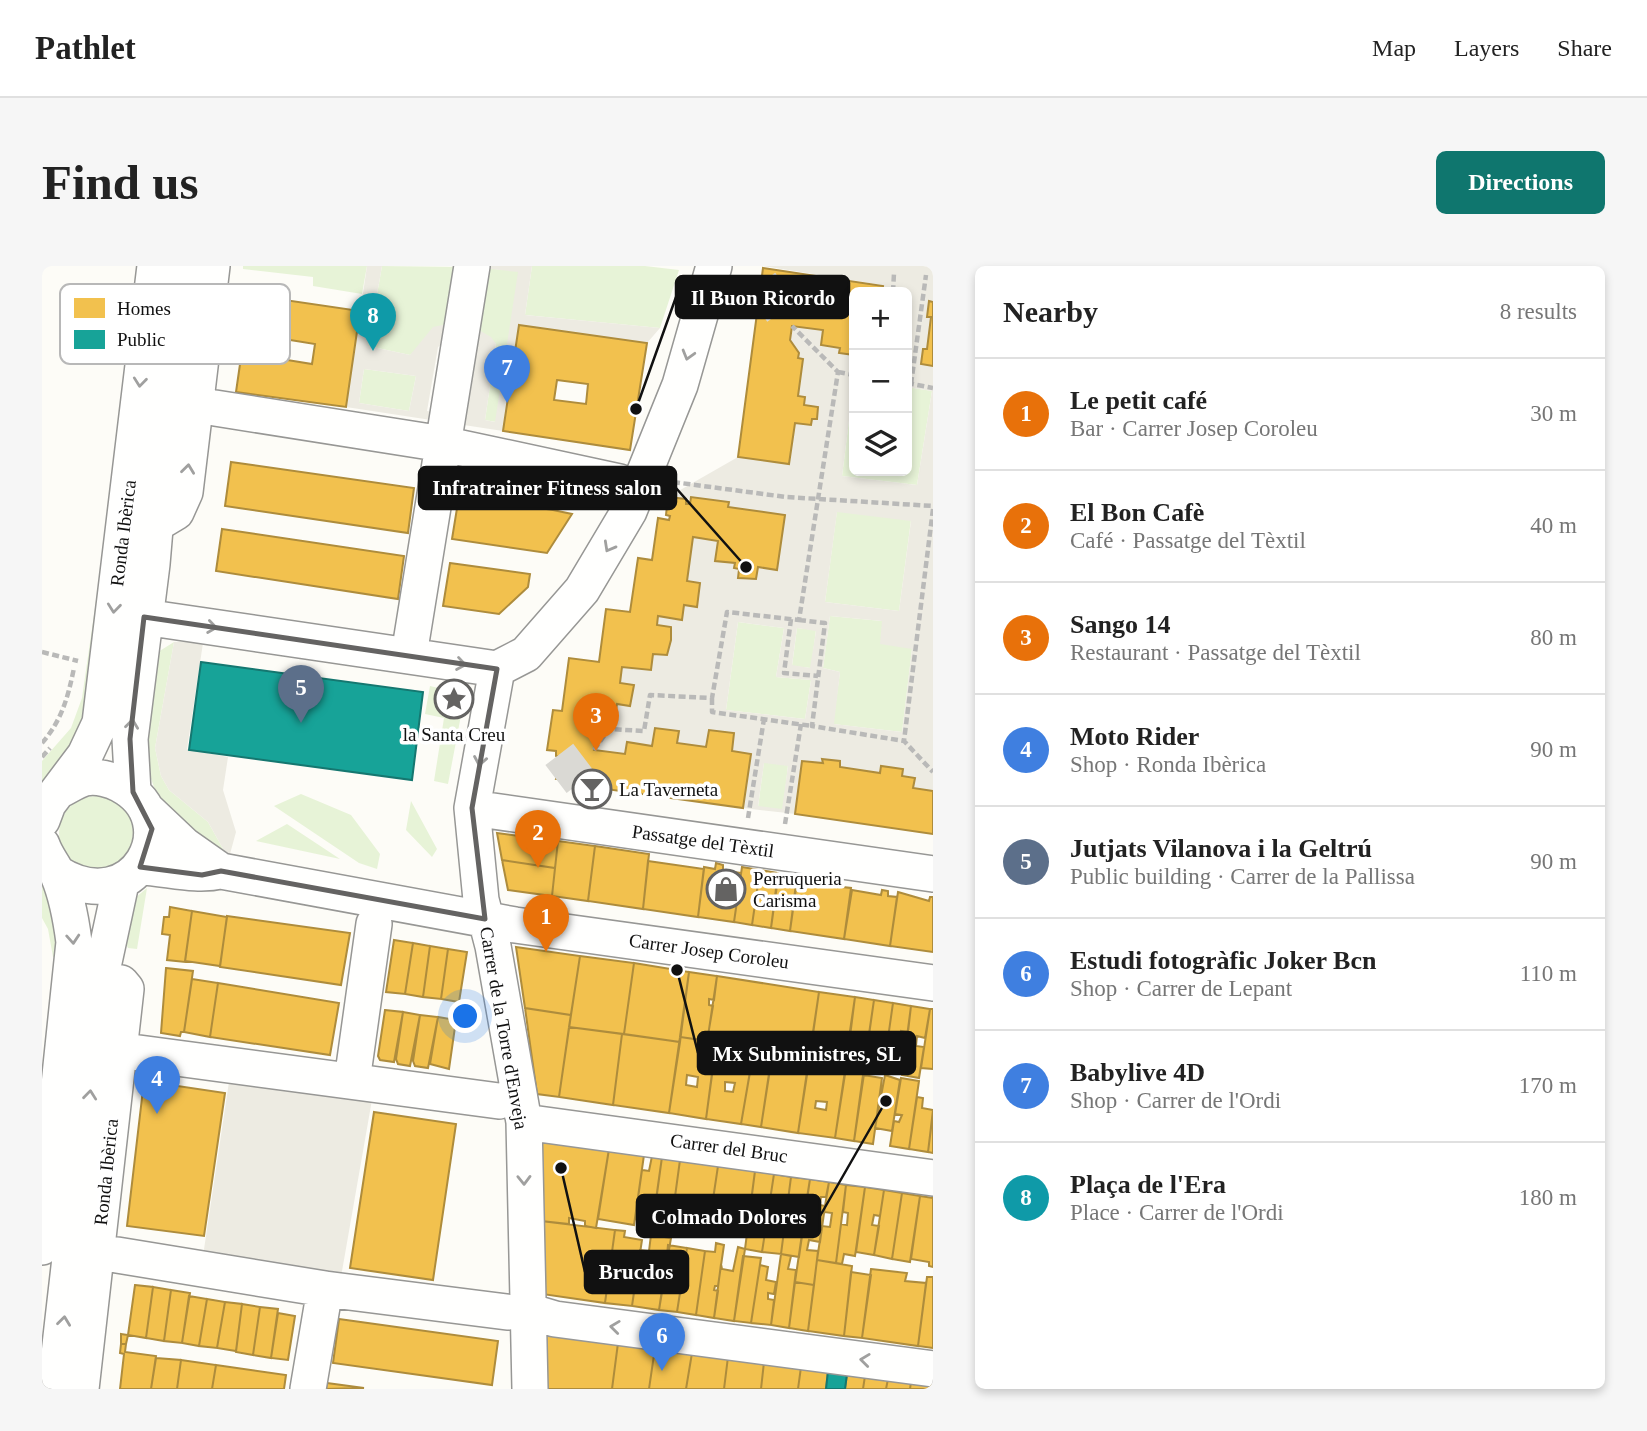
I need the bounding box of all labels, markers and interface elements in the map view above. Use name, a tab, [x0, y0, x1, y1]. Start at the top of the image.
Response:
text: Pathlet	[35, 30, 136, 66]
text: Map	[1372, 35, 1416, 61]
text: Layers	[1454, 35, 1519, 61]
text: Share	[1557, 35, 1612, 61]
button: Directions	[1436, 151, 1605, 214]
text: Find us	[42, 155, 199, 210]
callout: Il Buon Ricordo	[676, 276, 849, 318]
legend	[60, 284, 290, 364]
text: Il Buon Ricordo	[691, 286, 835, 310]
map controls	[849, 287, 912, 476]
button: +	[849, 287, 912, 350]
pin: 8	[350, 293, 396, 351]
text: Nearby	[1003, 295, 1098, 328]
text: Homes	[117, 298, 171, 319]
text: 8 results	[1500, 299, 1577, 324]
text: Public	[117, 329, 166, 350]
pin: 7	[484, 345, 530, 403]
one-way arrow	[682, 349, 697, 361]
button: −	[849, 350, 912, 413]
one-way arrow	[132, 376, 147, 388]
text: Le petit café	[1070, 386, 1207, 415]
text: 1	[1020, 401, 1032, 426]
text: 30 m	[1530, 401, 1577, 426]
button: layers	[849, 413, 912, 476]
text: Bar · Carrer Josep Coroleu	[1070, 416, 1318, 441]
one-way arrow	[181, 463, 196, 475]
callout: Infratrainer Fitness salon	[419, 467, 676, 509]
text: Infratrainer Fitness salon	[432, 476, 662, 500]
street label: Ronda Ibèrica	[106, 478, 140, 587]
text: El Bon Cafè	[1070, 498, 1204, 527]
text: 2	[1020, 513, 1032, 538]
text: 40 m	[1530, 513, 1577, 538]
text: Café · Passatge del Tèxtil	[1070, 528, 1306, 553]
one-way arrow	[604, 540, 617, 552]
one-way arrow	[107, 603, 122, 614]
text: Sango 14	[1070, 610, 1170, 639]
one-way arrow	[206, 619, 218, 634]
text: 3	[1020, 625, 1032, 650]
text: 80 m	[1530, 625, 1577, 650]
text: Restaurant · Passatge del Tèxtil	[1070, 640, 1361, 665]
one-way arrow	[455, 656, 467, 671]
pin: 5	[278, 665, 324, 723]
place icon: la Santa Creu	[433, 678, 475, 720]
pin: 3	[573, 693, 619, 751]
one-way arrow	[124, 718, 139, 729]
text: Moto Rider	[1070, 722, 1199, 751]
place label: la Santa Creu	[403, 724, 506, 745]
text: 4	[1020, 737, 1032, 762]
text: 90 m	[1530, 737, 1577, 762]
text: Shop · Ronda Ibèrica	[1070, 752, 1266, 777]
one-way arrow	[473, 755, 488, 767]
bar icon: La Taverneta	[571, 768, 613, 810]
place label: La Taverneta	[619, 779, 719, 800]
pin: 2	[515, 810, 561, 868]
street label: Passatge del Tèxtil	[631, 821, 775, 861]
text: Jutjats Vilanova i la Geltrú	[1070, 834, 1372, 863]
text: 5	[1020, 849, 1032, 874]
text: 90 m	[1530, 849, 1577, 874]
text: Public building · Carrer de la Pallissa	[1070, 864, 1415, 889]
shop icon: Perruqueria Carisma	[705, 868, 747, 910]
place label: Perruqueria Carisma	[753, 868, 842, 911]
pin: 1	[523, 894, 569, 952]
street label: Carrer de la Torre d'Enveja	[476, 925, 532, 1131]
street label: Carrer Josep Coroleu	[628, 929, 791, 973]
one-way arrow	[65, 934, 80, 945]
text: Estudi fotogràfic Joker Bcn	[1070, 946, 1376, 975]
text: 6	[1020, 961, 1032, 986]
text: 110 m	[1520, 961, 1577, 986]
text: Shop · Carrer de Lepant	[1070, 976, 1292, 1001]
your location	[448, 999, 482, 1033]
callout: Mx Subministres, SL	[698, 1032, 915, 1074]
text: Mx Subministres, SL	[712, 1042, 902, 1066]
pin: 4	[134, 1056, 180, 1114]
text: Babylive 4D	[1070, 1058, 1205, 1087]
text: 7	[1020, 1073, 1032, 1098]
text: 170 m	[1519, 1073, 1577, 1098]
text: Shop · Carrer de l'Ordi	[1070, 1088, 1281, 1113]
one-way arrow	[82, 1089, 97, 1101]
street label: Ronda Ibèrica	[90, 1117, 122, 1226]
street label: Carrer del Bruc	[669, 1129, 789, 1167]
text: Plaça de l'Era	[1070, 1170, 1226, 1199]
one-way arrow	[516, 1175, 532, 1185]
text: 8	[1020, 1185, 1032, 1210]
text: 180 m	[1519, 1185, 1577, 1210]
callout: Colmado Dolores	[637, 1195, 820, 1237]
text: Place · Carrer de l'Ordi	[1070, 1200, 1284, 1225]
text: Colmado Dolores	[651, 1205, 807, 1229]
callout: Brucdos	[585, 1251, 688, 1293]
text: Brucdos	[599, 1260, 673, 1284]
pin: 6	[639, 1313, 685, 1371]
one-way arrow	[57, 1315, 72, 1327]
one-way arrow	[610, 1320, 621, 1335]
one-way arrow	[859, 1352, 871, 1367]

